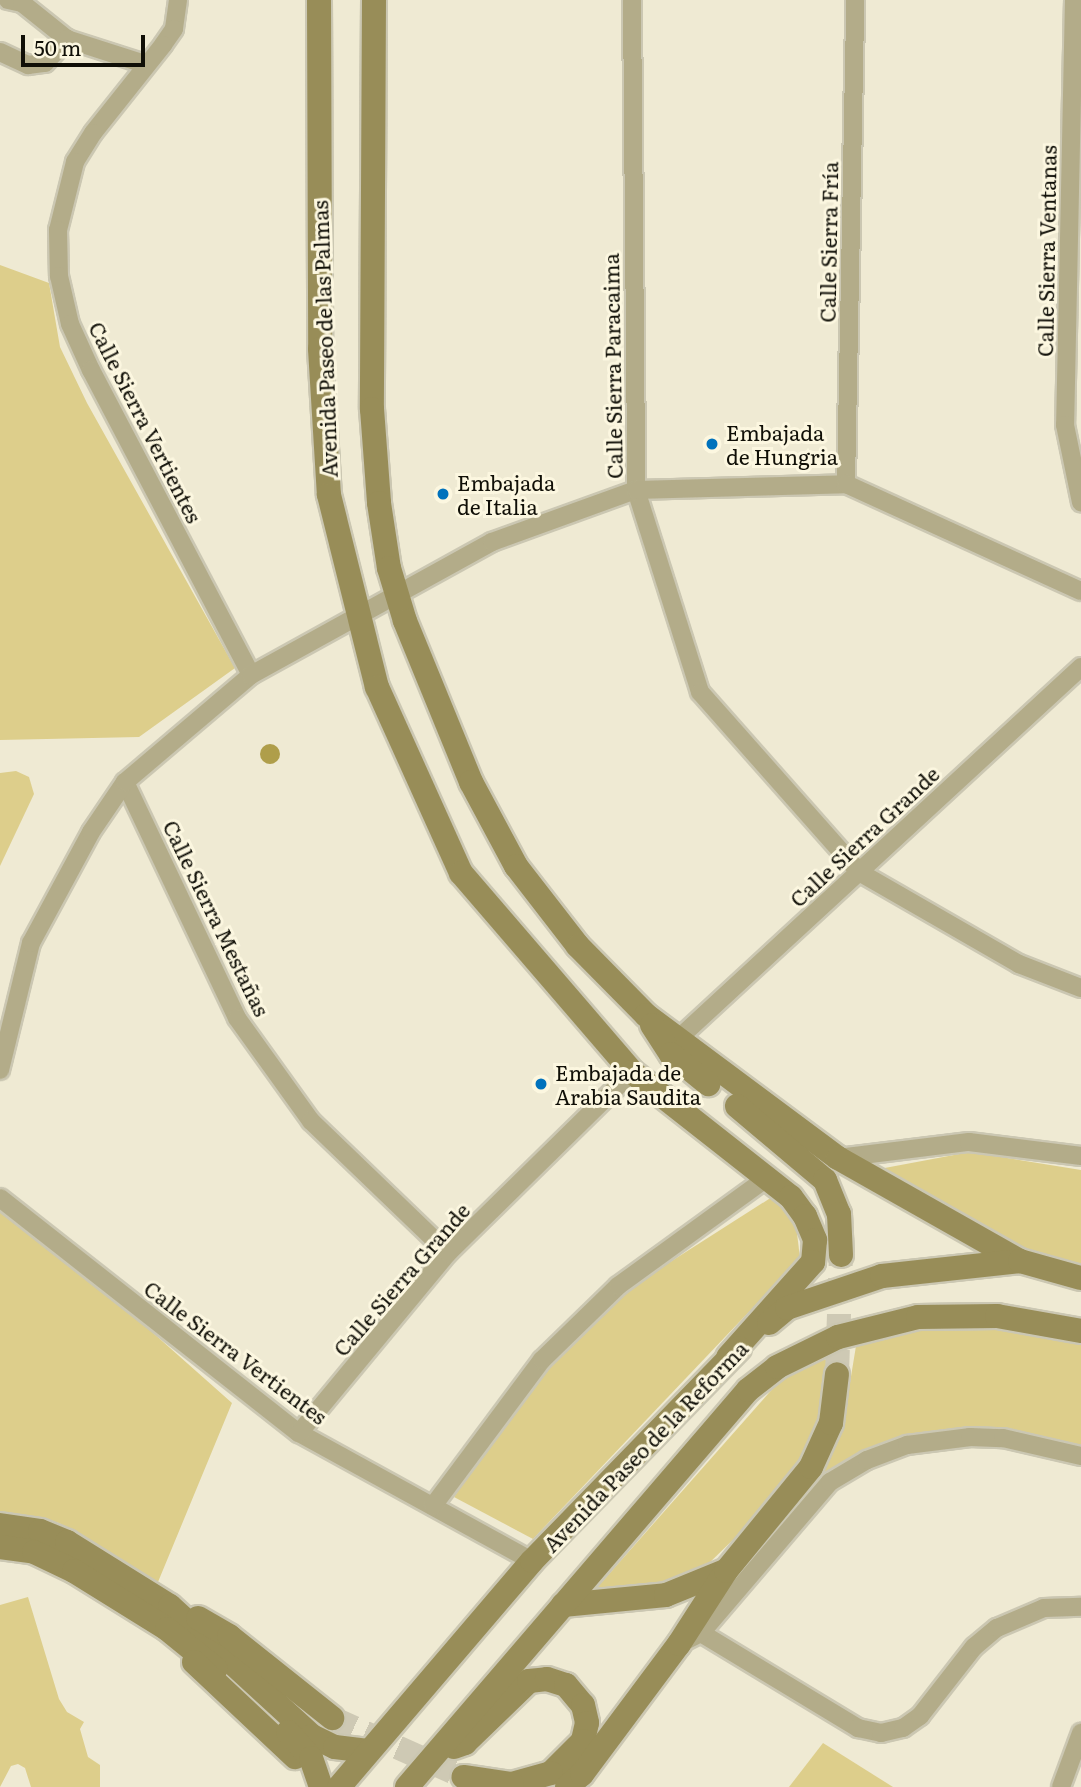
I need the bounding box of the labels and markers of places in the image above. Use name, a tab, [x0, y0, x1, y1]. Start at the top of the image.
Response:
place label: Embajada de Hungria	[726, 419, 838, 469]
marker: Embajada de Hungria	[704, 436, 720, 452]
place label: Embajada de Italia	[457, 469, 555, 519]
marker: Embajada de Italia	[435, 486, 451, 502]
place label: Embajada de Arabia Saudita	[555, 1059, 701, 1109]
marker: Embajada de Arabia Saudita	[533, 1076, 549, 1092]

